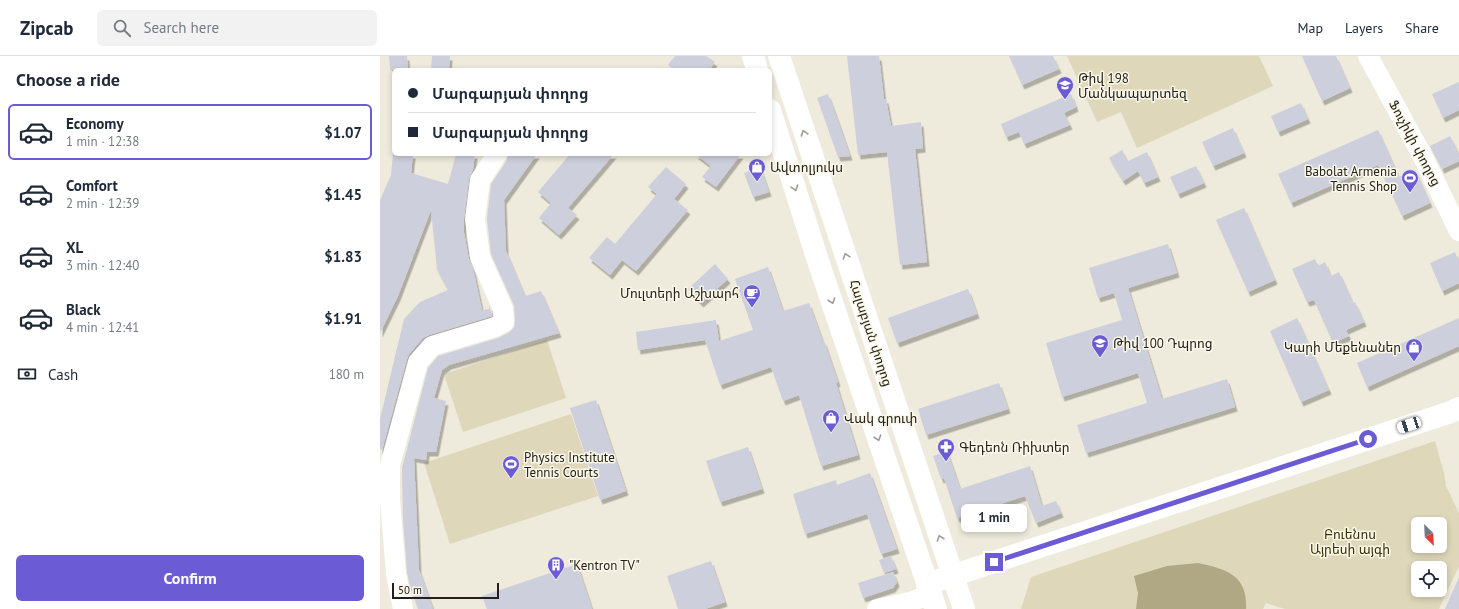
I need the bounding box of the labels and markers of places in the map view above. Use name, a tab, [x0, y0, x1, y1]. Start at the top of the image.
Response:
place label: Թիվ 198 Մանկապարտեզ	[1078, 70, 1188, 102]
school or university icon: Թիվ 198 Մանկապարտեզ	[1055, 75, 1075, 100]
shop icon: Ավտոլյուկս	[747, 157, 767, 182]
place label: Ավտոլյուկս	[770, 159, 843, 176]
place label: Babolat Armenia Tennis Shop	[1305, 163, 1397, 195]
sports icon: Babolat Armenia Tennis Shop	[1400, 168, 1420, 193]
cafe icon: Մուլտերի Աշխարհ	[742, 283, 762, 308]
place label: Մուլտերի Աշխարհ	[620, 285, 739, 302]
school or university icon: Թիվ 100 Դպրոց	[1090, 333, 1110, 358]
place label: Թիվ 100 Դպրոց	[1113, 335, 1212, 352]
shop icon: Կարի Մեքենաներ	[1404, 337, 1424, 362]
place label: Կարի Մեքենաներ	[1284, 339, 1401, 356]
shop icon: Վակ գրուփ	[821, 408, 841, 433]
place label: Վակ գրուփ	[844, 410, 917, 427]
pharmacy icon: Գեդեոն Ռիխտեր	[936, 437, 956, 462]
place label: Գեդեոն Ռիխտեր	[959, 439, 1070, 456]
place label: Physics Institute Tennis Courts	[524, 449, 615, 481]
sports icon: Physics Institute Tennis Courts	[501, 454, 521, 479]
building icon: "Kentron TV"	[546, 555, 566, 580]
place label: "Kentron TV"	[569, 557, 640, 574]

